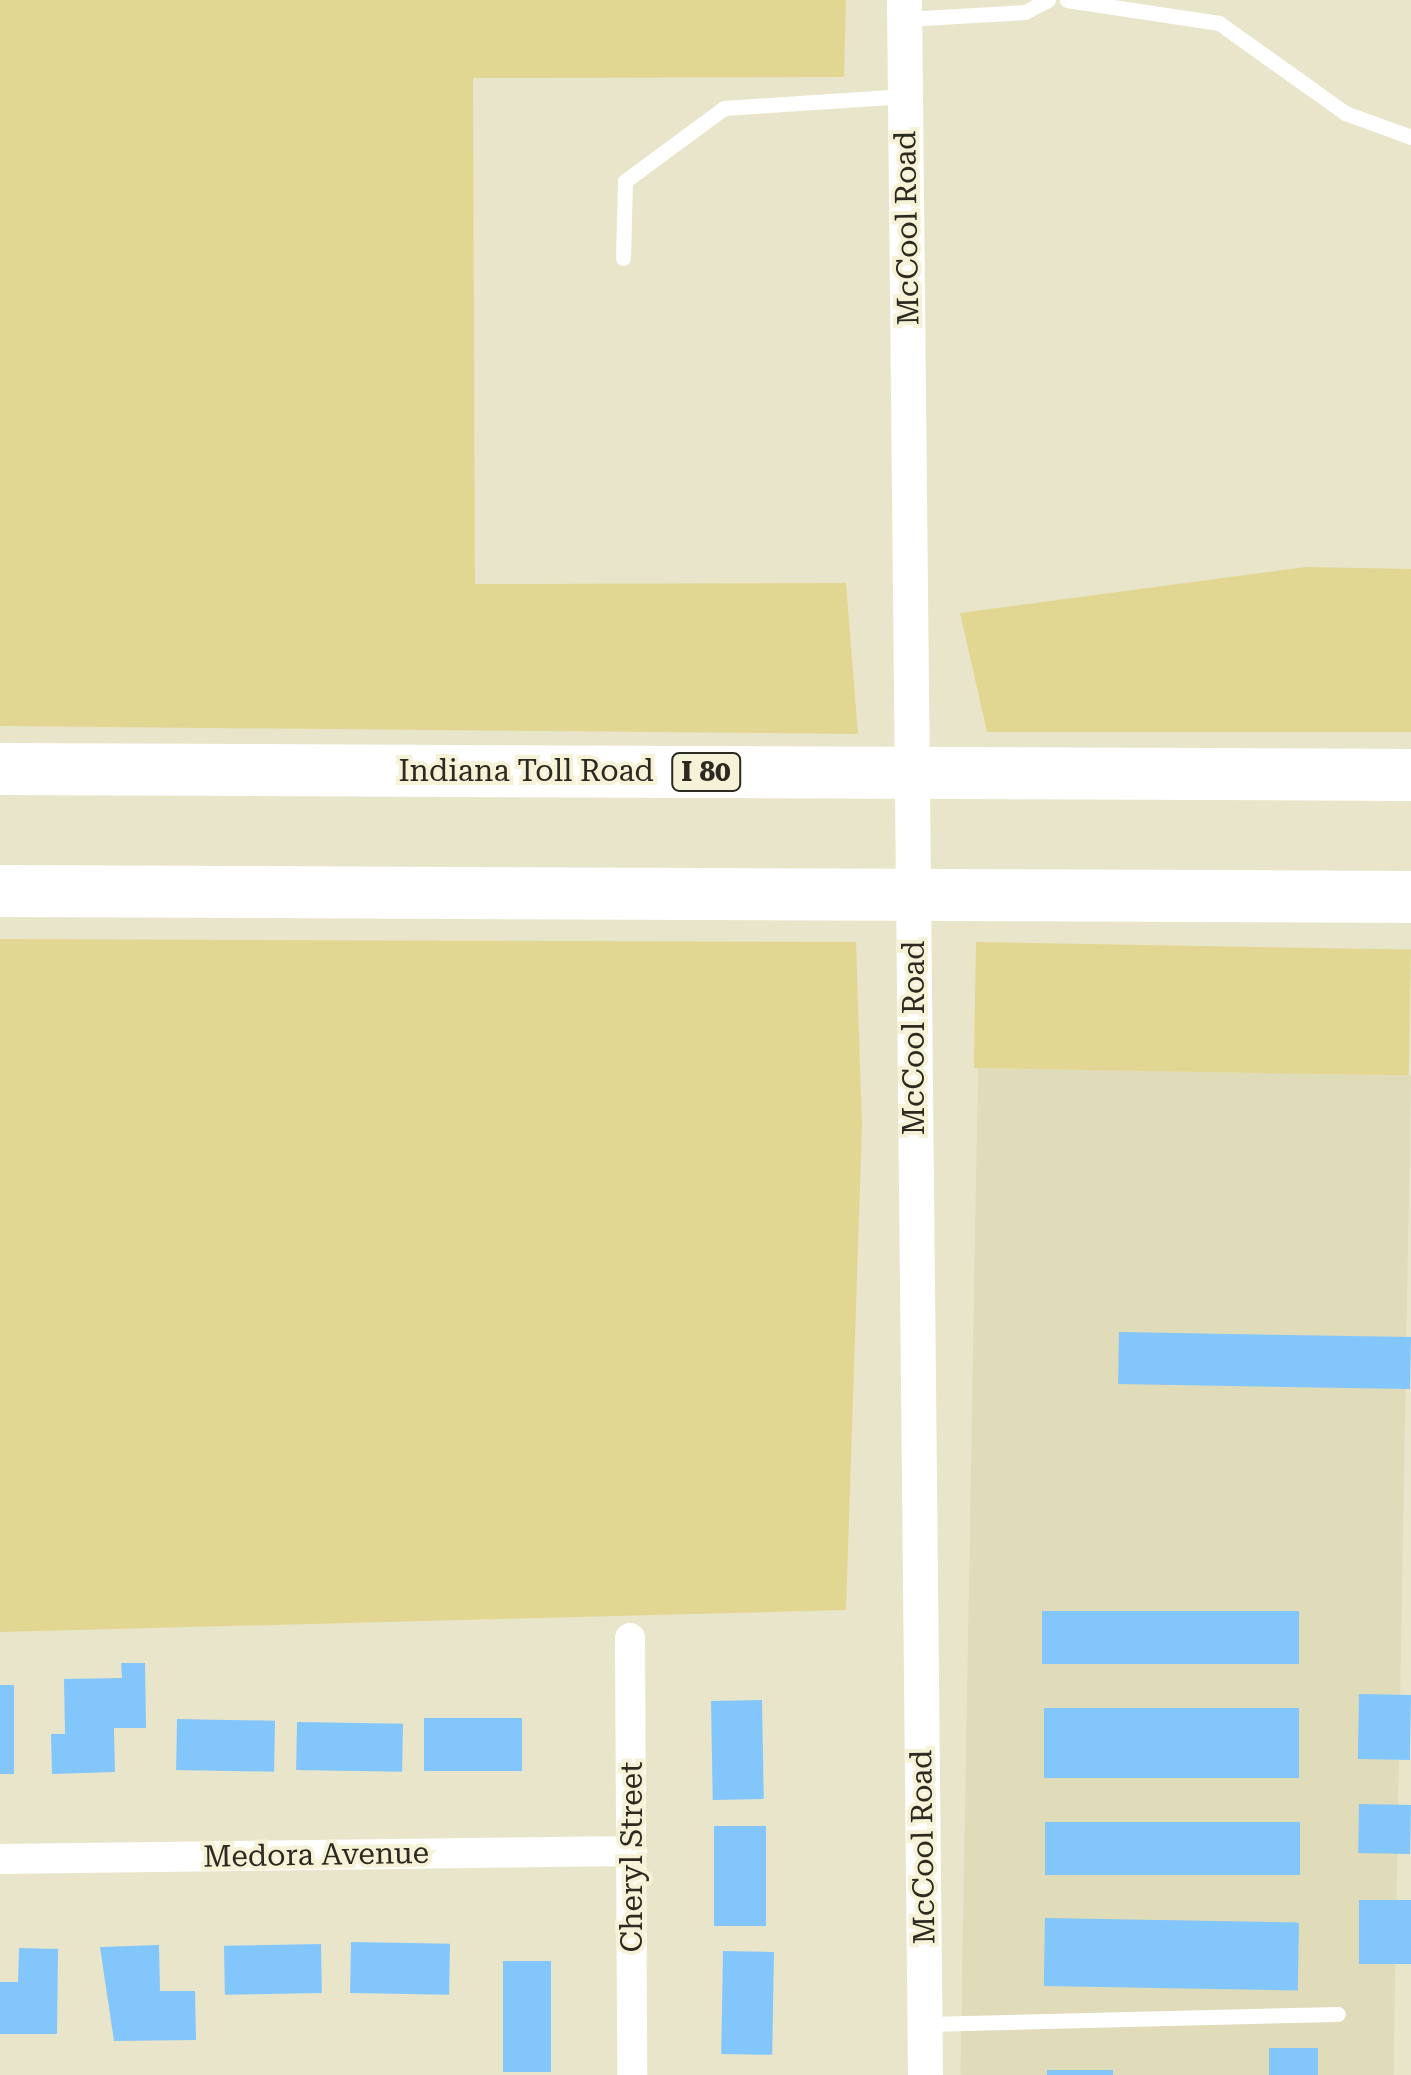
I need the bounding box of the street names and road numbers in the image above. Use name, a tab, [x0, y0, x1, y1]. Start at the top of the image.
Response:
street label: McCool Road	[887, 130, 927, 326]
road number: I 80	[671, 749, 741, 795]
street label: Indiana Toll Road	[398, 753, 654, 789]
street label: McCool Road	[896, 941, 932, 1135]
street label: McCool Road	[903, 1749, 943, 1945]
street label: Cheryl Street	[614, 1762, 650, 1952]
street label: Medora Avenue	[203, 1835, 429, 1875]

